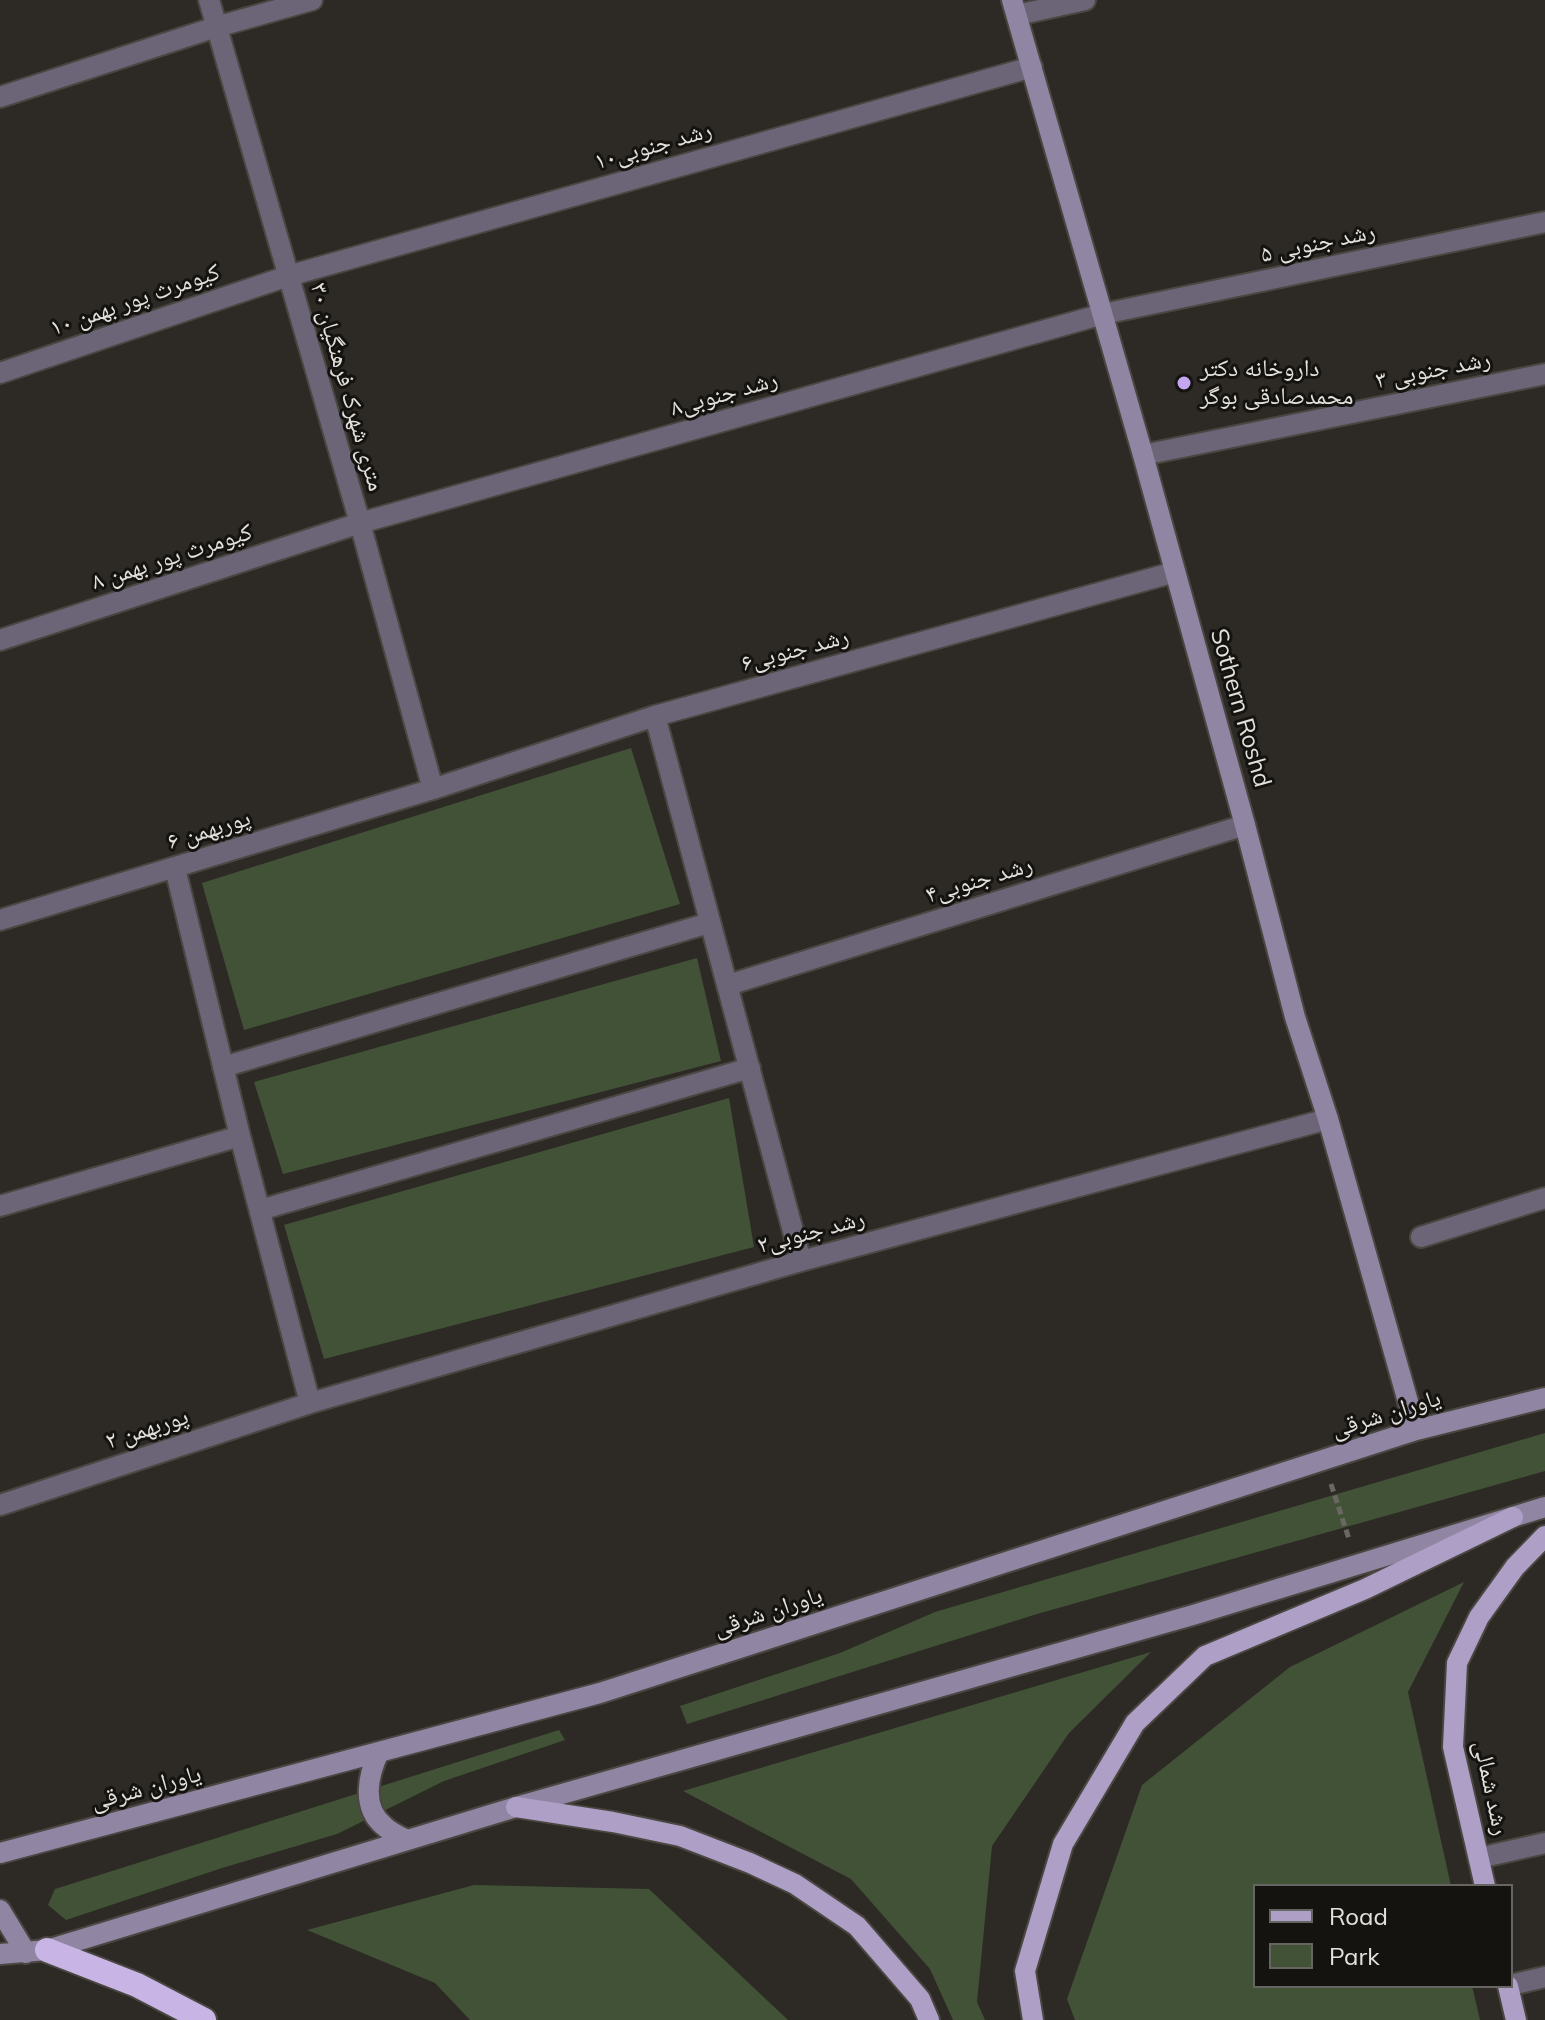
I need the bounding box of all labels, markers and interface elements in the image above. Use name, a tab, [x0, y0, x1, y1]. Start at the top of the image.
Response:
street label: رشد جنوبی۱۰	[591, 116, 715, 176]
street label: رشد جنوبی ۵	[1258, 217, 1378, 269]
street label: کیومرث پور بهمن ۱۰	[46, 257, 224, 343]
street label: ۳۰ متری شهرک فرهنگیان	[304, 280, 390, 494]
street label: رشد جنوبی ۳	[1373, 345, 1493, 395]
place label: داروخانه دکتر محمدصادقی بوگر	[1200, 355, 1353, 411]
street label: رشد جنوبی۸	[667, 365, 781, 423]
marker: داروخانه دکتر محمدصادقی بوگر	[1175, 374, 1193, 392]
street label: کیومرث پور بهمن ۸	[88, 518, 256, 596]
street label: رشد جنوبی۶	[738, 622, 852, 678]
street label: Sothern Roshd	[1204, 625, 1276, 791]
street label: پوربهمن ۶	[164, 804, 254, 856]
street label: رشد جنوبی۴	[922, 850, 1036, 910]
street label: رشد جنوبی۲	[754, 1204, 868, 1260]
street label: یاوران شرقی	[1328, 1384, 1444, 1444]
street label: پوربهمن ۲	[102, 1402, 192, 1456]
street label: یاوران شرقی	[710, 1581, 826, 1643]
street label: رشد شمالی	[1467, 1738, 1515, 1838]
street label: یاوران شرقی	[88, 1759, 204, 1817]
legend	[1253, 1884, 1513, 1988]
text: Road	[1329, 1901, 1388, 1931]
text: Park	[1329, 1941, 1380, 1971]

